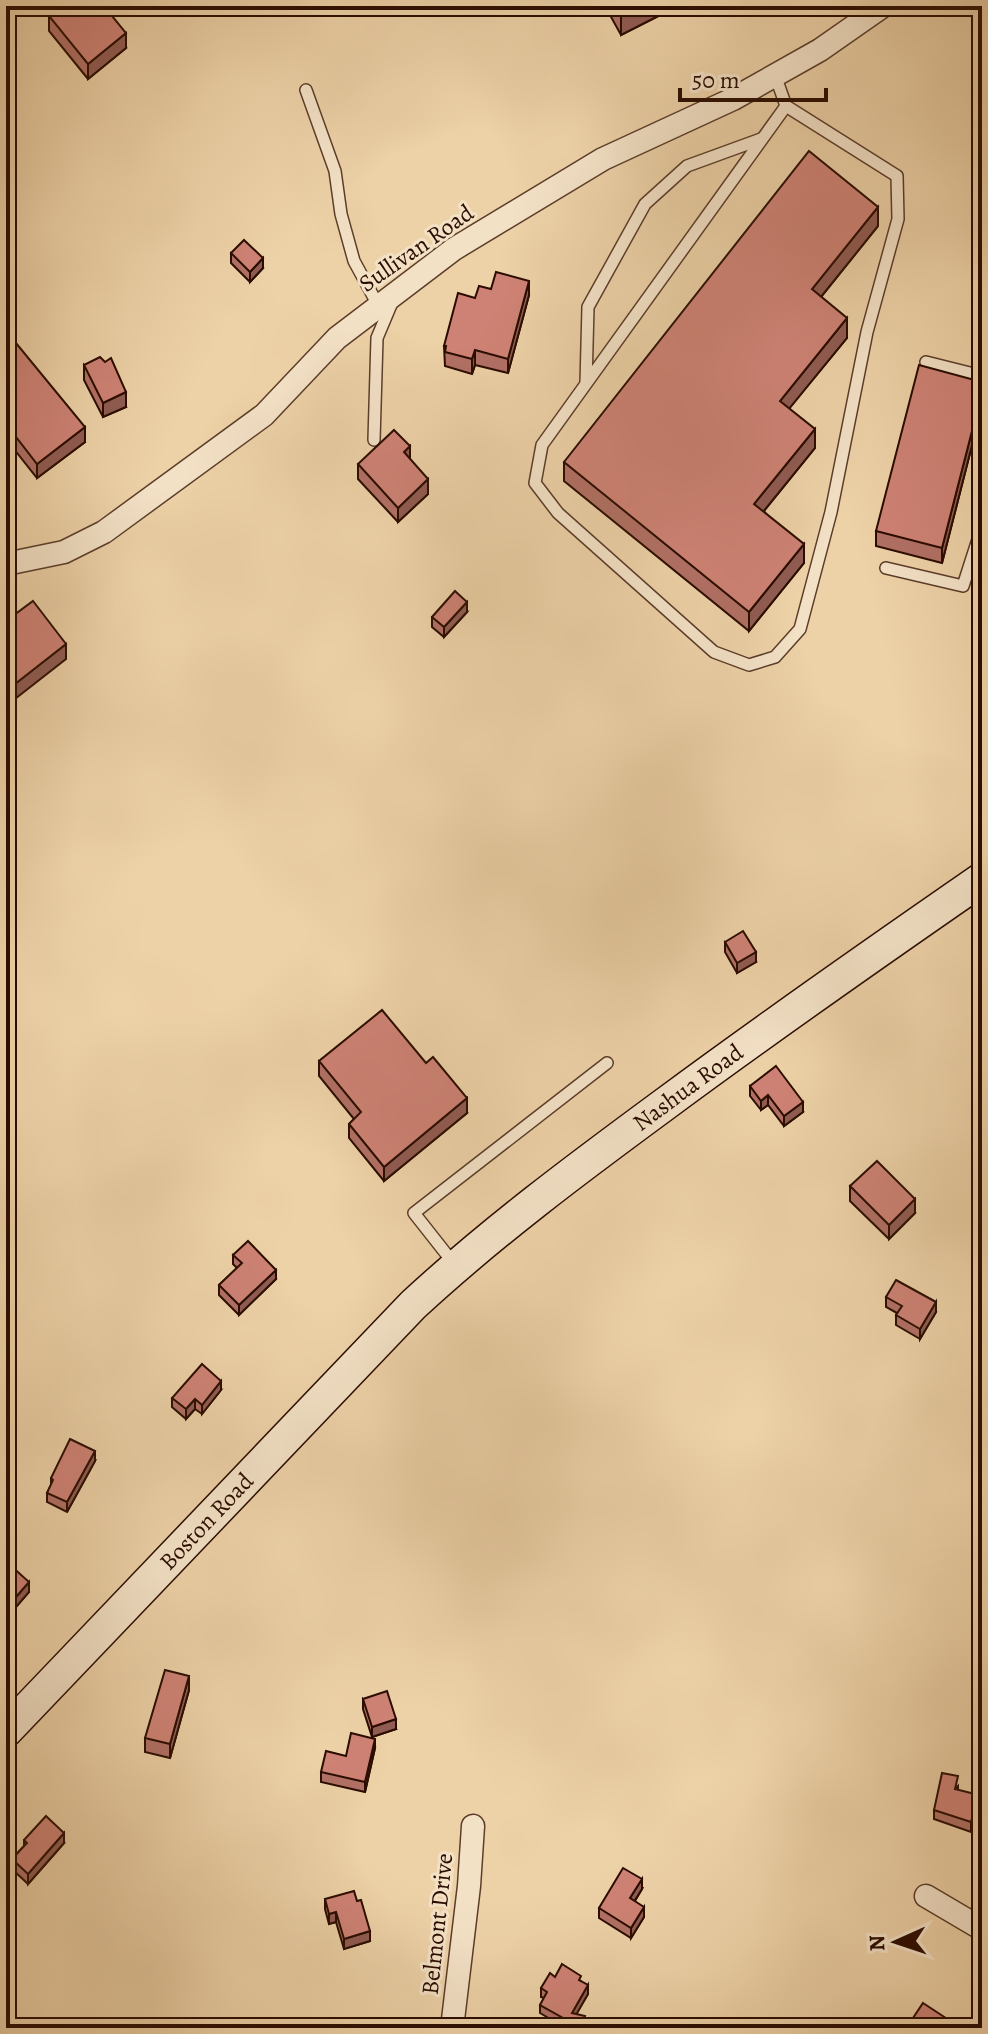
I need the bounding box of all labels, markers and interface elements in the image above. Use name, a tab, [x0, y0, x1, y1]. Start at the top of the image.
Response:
scale bar	[680, 52, 826, 102]
text: 50 m	[692, 64, 740, 96]
street label: Sullivan Road	[352, 197, 480, 299]
street label: Nashua Road	[626, 1036, 750, 1138]
street label: Boston Road	[152, 1466, 261, 1577]
street label: Belmont Drive	[414, 1852, 460, 1996]
north arrow	[856, 1902, 936, 1982]
text: N	[862, 1934, 892, 1952]

